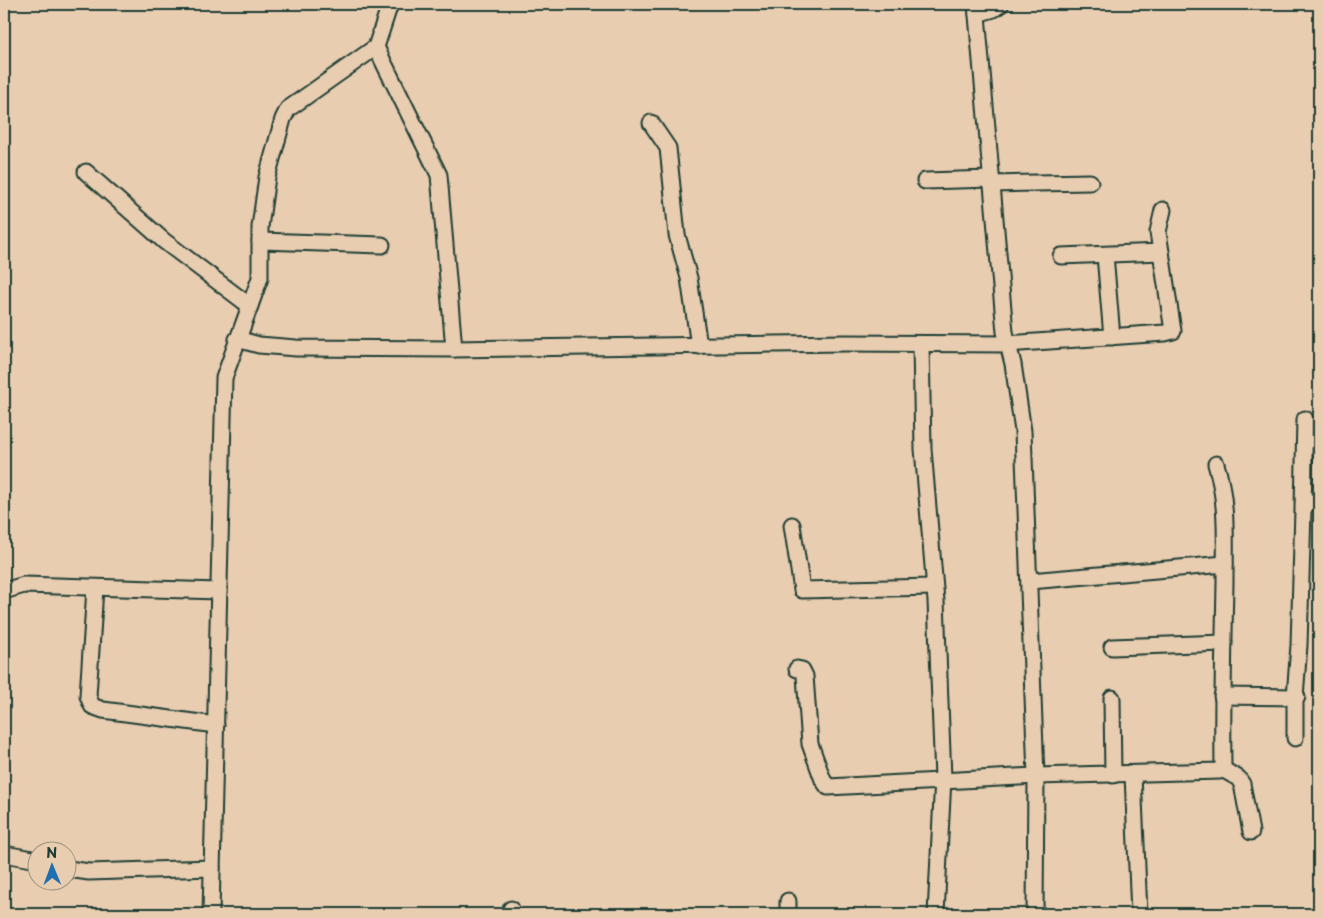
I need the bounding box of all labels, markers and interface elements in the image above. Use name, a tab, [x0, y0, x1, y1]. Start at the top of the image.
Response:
north arrow	[28, 840, 78, 890]
text: N	[46, 842, 57, 863]

